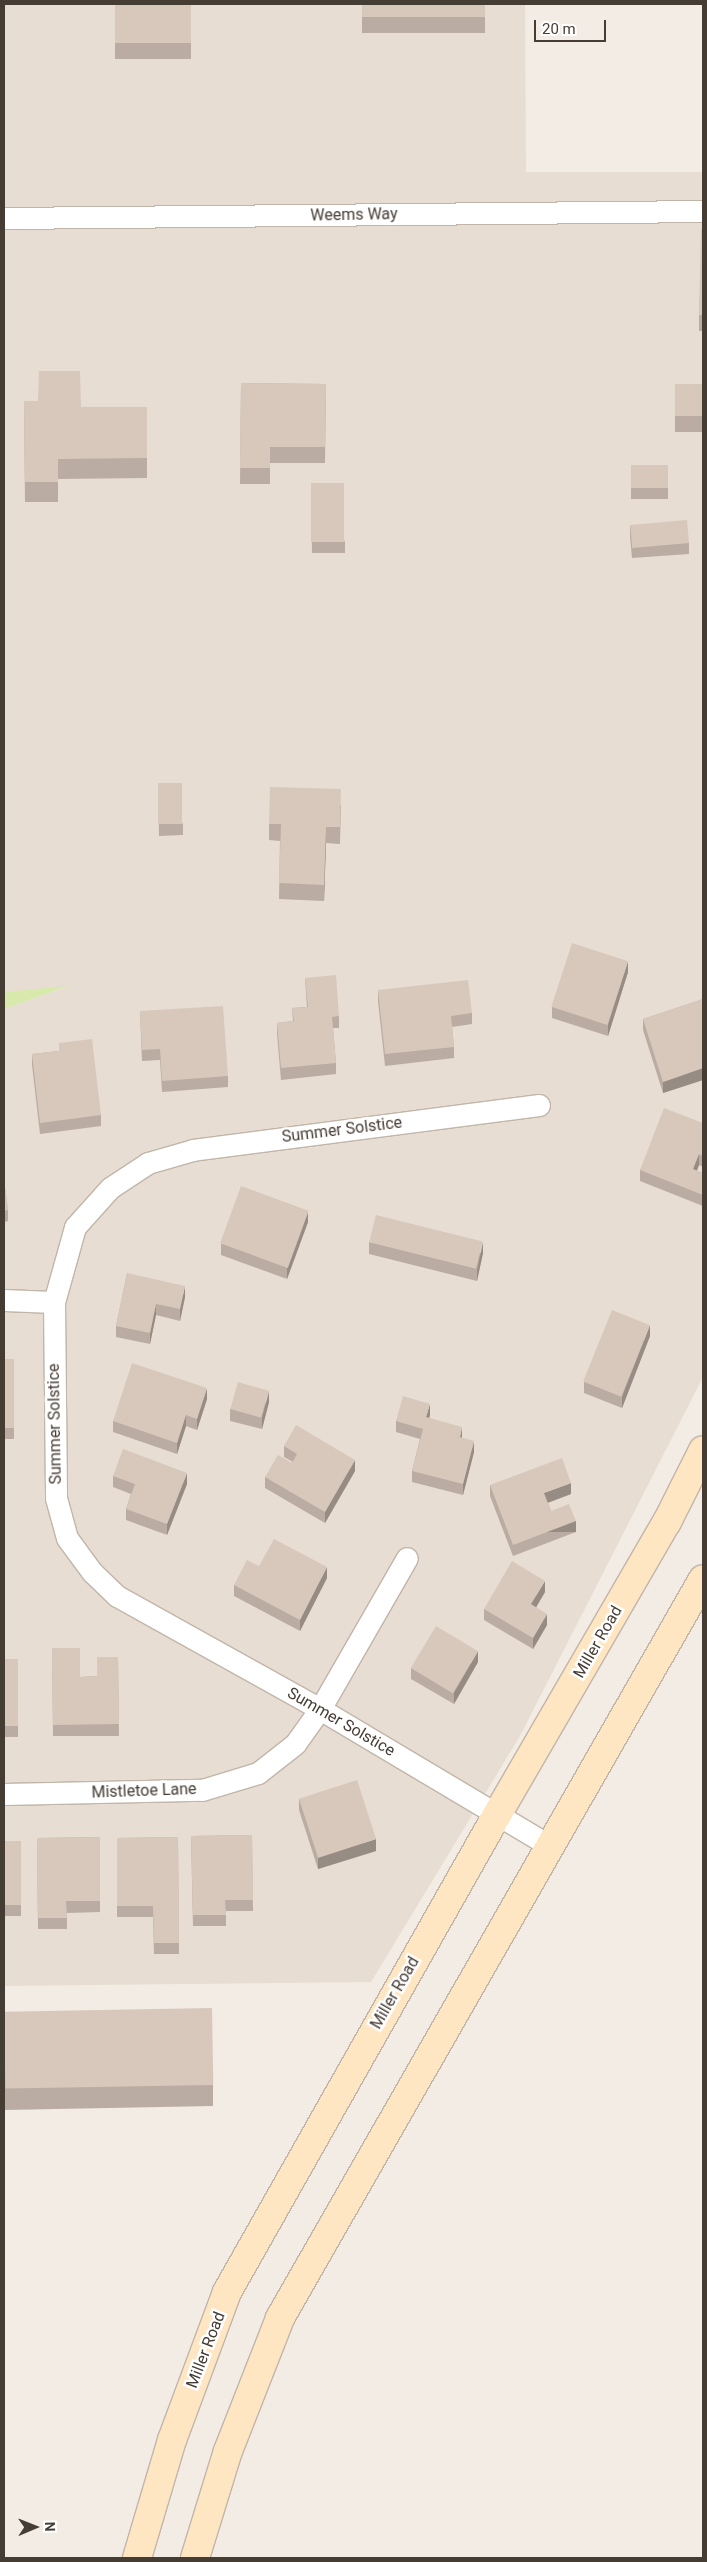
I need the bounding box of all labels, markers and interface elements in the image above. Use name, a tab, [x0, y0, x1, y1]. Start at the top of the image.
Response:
scale bar	[537, 10, 610, 42]
text: 20 m	[542, 20, 576, 38]
street label: Weems Way	[310, 205, 398, 225]
street label: Summer Solstice	[281, 1113, 403, 1147]
street label: Summer Solstice	[44, 1363, 66, 1485]
street label: Miller Road	[570, 1602, 626, 1682]
street label: Summer Solstice	[284, 1683, 398, 1761]
street label: Mistletoe Lane	[91, 1780, 197, 1802]
street label: Miller Road	[367, 1953, 423, 2033]
street label: Miller Road	[183, 2309, 229, 2391]
north arrow	[10, 2502, 60, 2552]
text: N	[42, 2522, 58, 2532]

